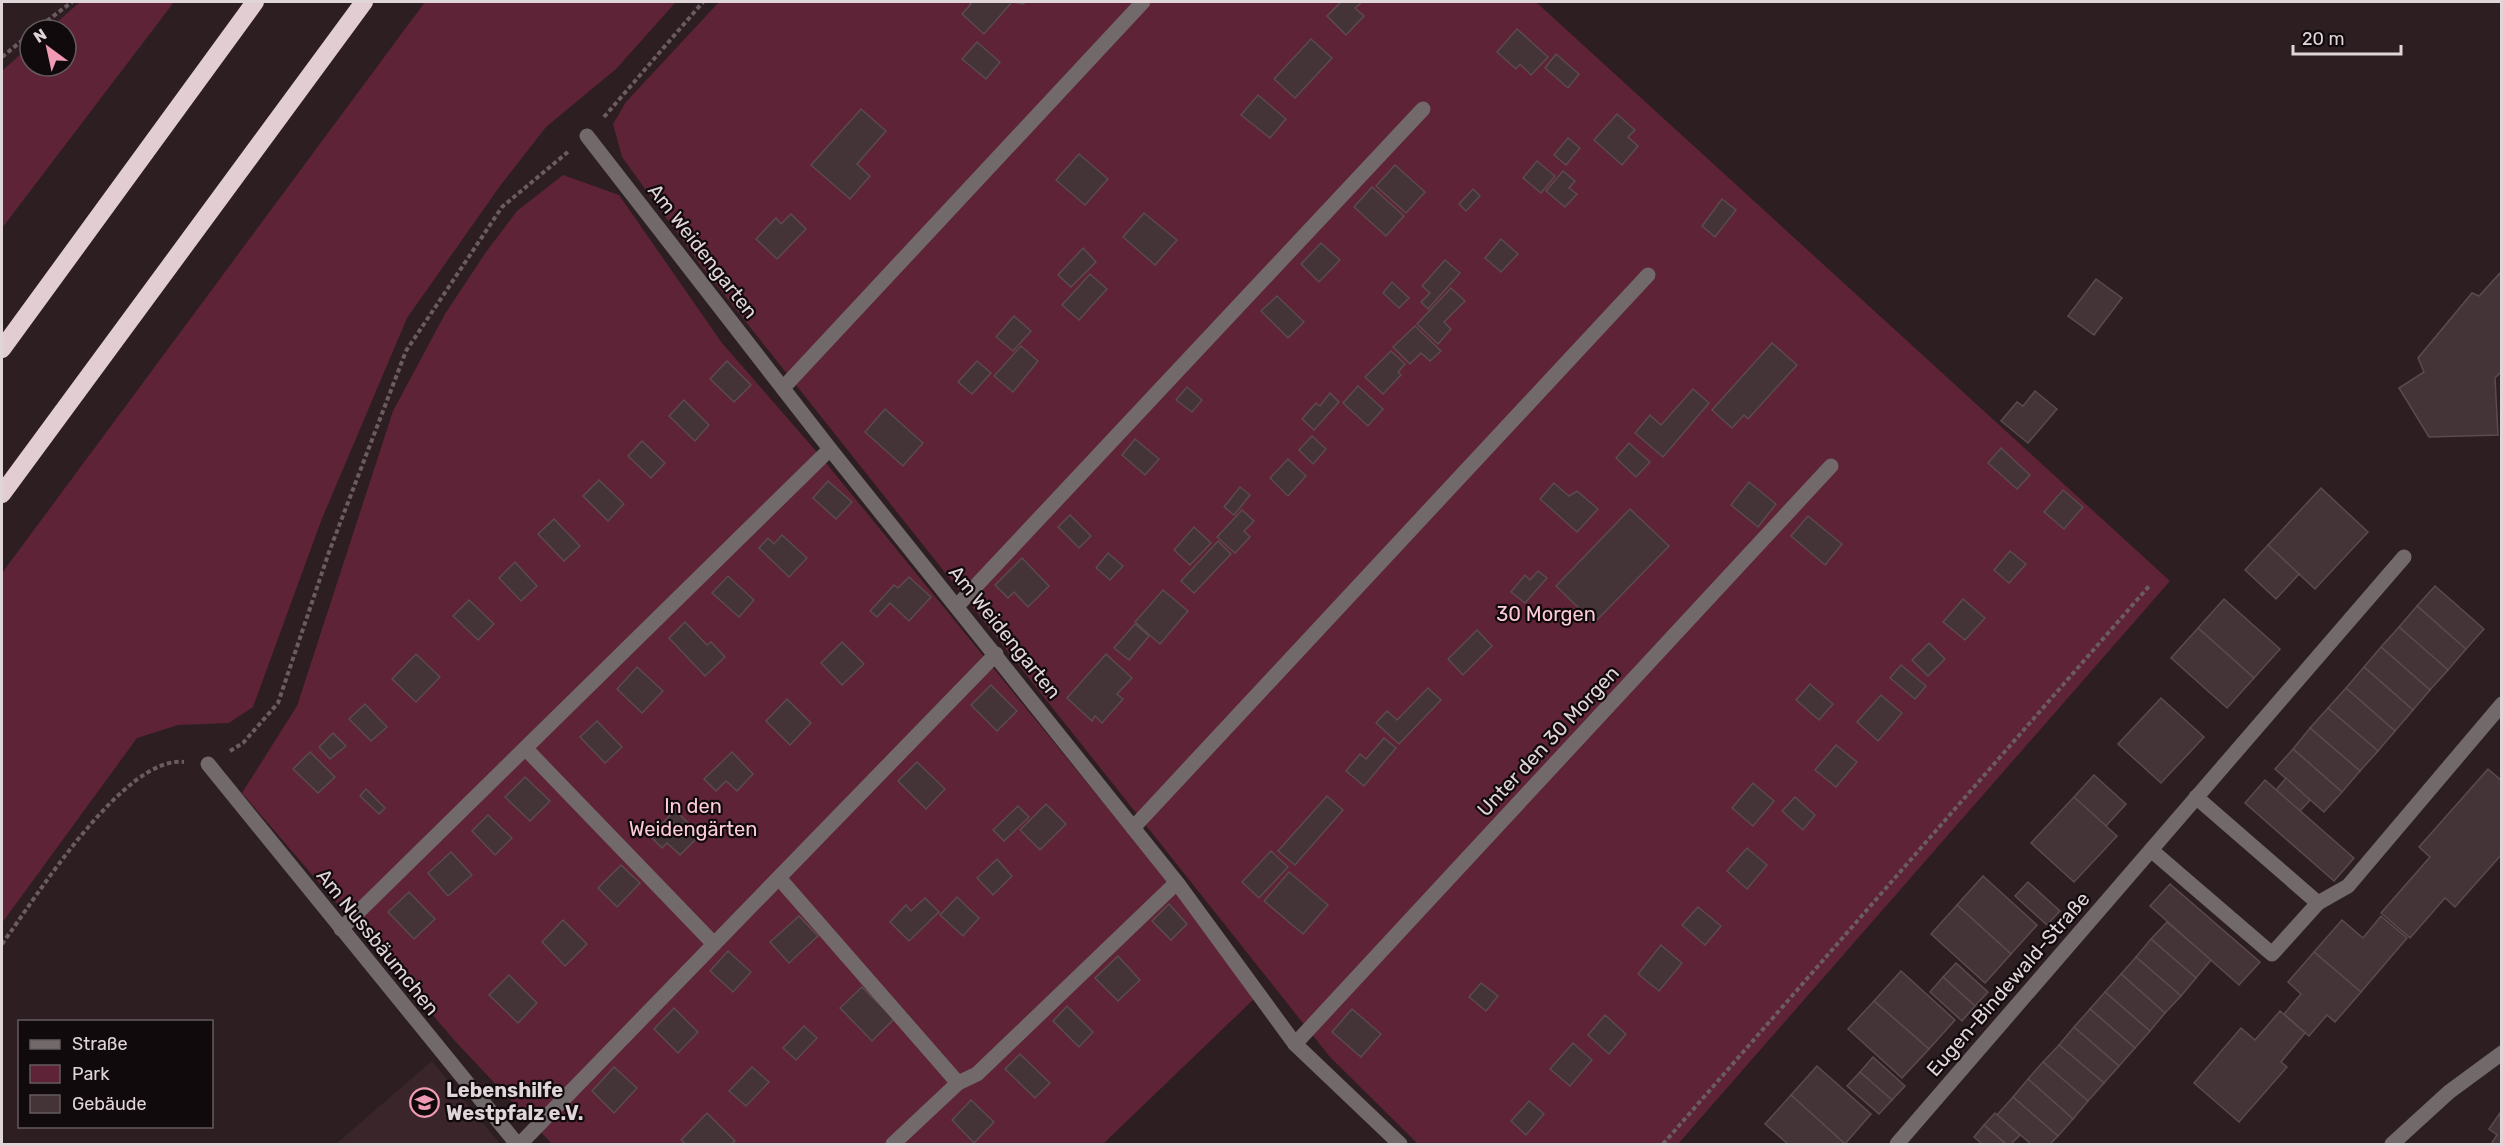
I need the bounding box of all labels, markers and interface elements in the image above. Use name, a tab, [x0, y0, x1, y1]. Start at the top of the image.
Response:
north arrow	[18, 18, 78, 78]
scale bar	[2293, 18, 2401, 56]
text: N	[30, 25, 50, 47]
text: 20 m	[2302, 28, 2344, 50]
street label: Am Weidengarten	[643, 179, 763, 323]
street label: Am Weidengarten	[944, 561, 1066, 703]
park label: 30 Morgen	[1496, 602, 1596, 626]
street label: Unter den 30 Morgen	[1472, 661, 1624, 821]
park label: In den Weidengärten	[629, 794, 757, 841]
street label: Am Nussbäumchen	[311, 864, 445, 1020]
street label: Eugen-Bindewald-Straße	[1921, 887, 2095, 1081]
legend	[18, 1020, 213, 1128]
text: Straße	[72, 1033, 128, 1055]
text: Park	[72, 1063, 110, 1085]
place label: Lebenshilfe Westpfalz e.V.	[446, 1078, 583, 1125]
school or university icon: Lebenshilfe Westpfalz e.V.	[409, 1086, 441, 1118]
text: Gebäude	[72, 1093, 147, 1115]

